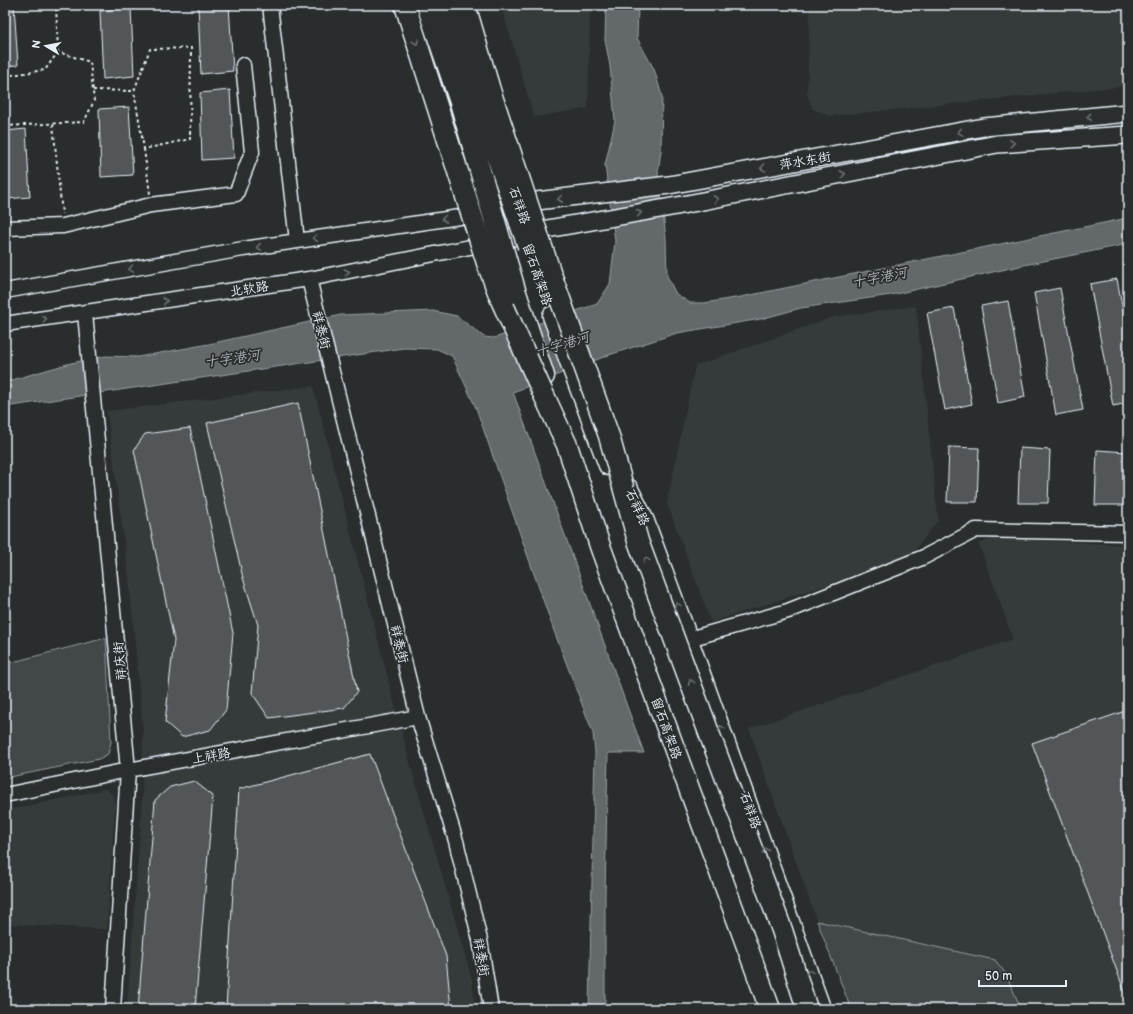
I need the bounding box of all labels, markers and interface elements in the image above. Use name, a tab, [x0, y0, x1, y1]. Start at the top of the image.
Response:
north arrow	[26, 26, 66, 66]
text: N	[30, 39, 44, 50]
one-way arrow	[411, 39, 420, 46]
one-way arrow	[1086, 112, 1092, 121]
one-way arrow	[957, 127, 963, 135]
one-way arrow	[1009, 139, 1015, 148]
street label: 萍水东街	[778, 149, 832, 173]
one-way arrow	[760, 163, 767, 171]
one-way arrow	[840, 170, 846, 179]
street label: 石祥路	[505, 184, 533, 226]
one-way arrow	[557, 194, 563, 203]
one-way arrow	[712, 195, 719, 203]
one-way arrow	[636, 209, 643, 217]
one-way arrow	[441, 214, 447, 223]
one-way arrow	[312, 233, 318, 242]
street label: 留石高架路	[519, 241, 555, 308]
one-way arrow	[256, 242, 262, 251]
water label: 十字港河	[850, 263, 910, 291]
one-way arrow	[128, 264, 134, 273]
one-way arrow	[344, 268, 350, 276]
street label: 北软路	[229, 278, 270, 300]
one-way arrow	[162, 297, 168, 306]
street label: 祥泰街	[309, 309, 334, 351]
one-way arrow	[41, 315, 47, 324]
water label: 十字港河	[533, 328, 593, 361]
water label: 十字港河	[203, 346, 263, 371]
street label: 石祥路	[622, 486, 653, 528]
one-way arrow	[642, 557, 650, 564]
one-way arrow	[673, 602, 681, 609]
street label: 祥泰街	[387, 623, 412, 665]
street label: 祥庆街	[110, 641, 130, 681]
one-way arrow	[687, 679, 695, 686]
street label: 留石高架路	[647, 695, 685, 762]
one-way arrow	[717, 724, 726, 731]
street label: 上祥路	[191, 745, 232, 767]
street label: 石祥路	[736, 789, 764, 831]
one-way arrow	[761, 846, 769, 853]
street label: 祥泰街	[470, 937, 492, 978]
scale bar	[979, 962, 1066, 988]
one-way arrow	[805, 969, 813, 976]
text: 50 m	[985, 969, 1012, 984]

